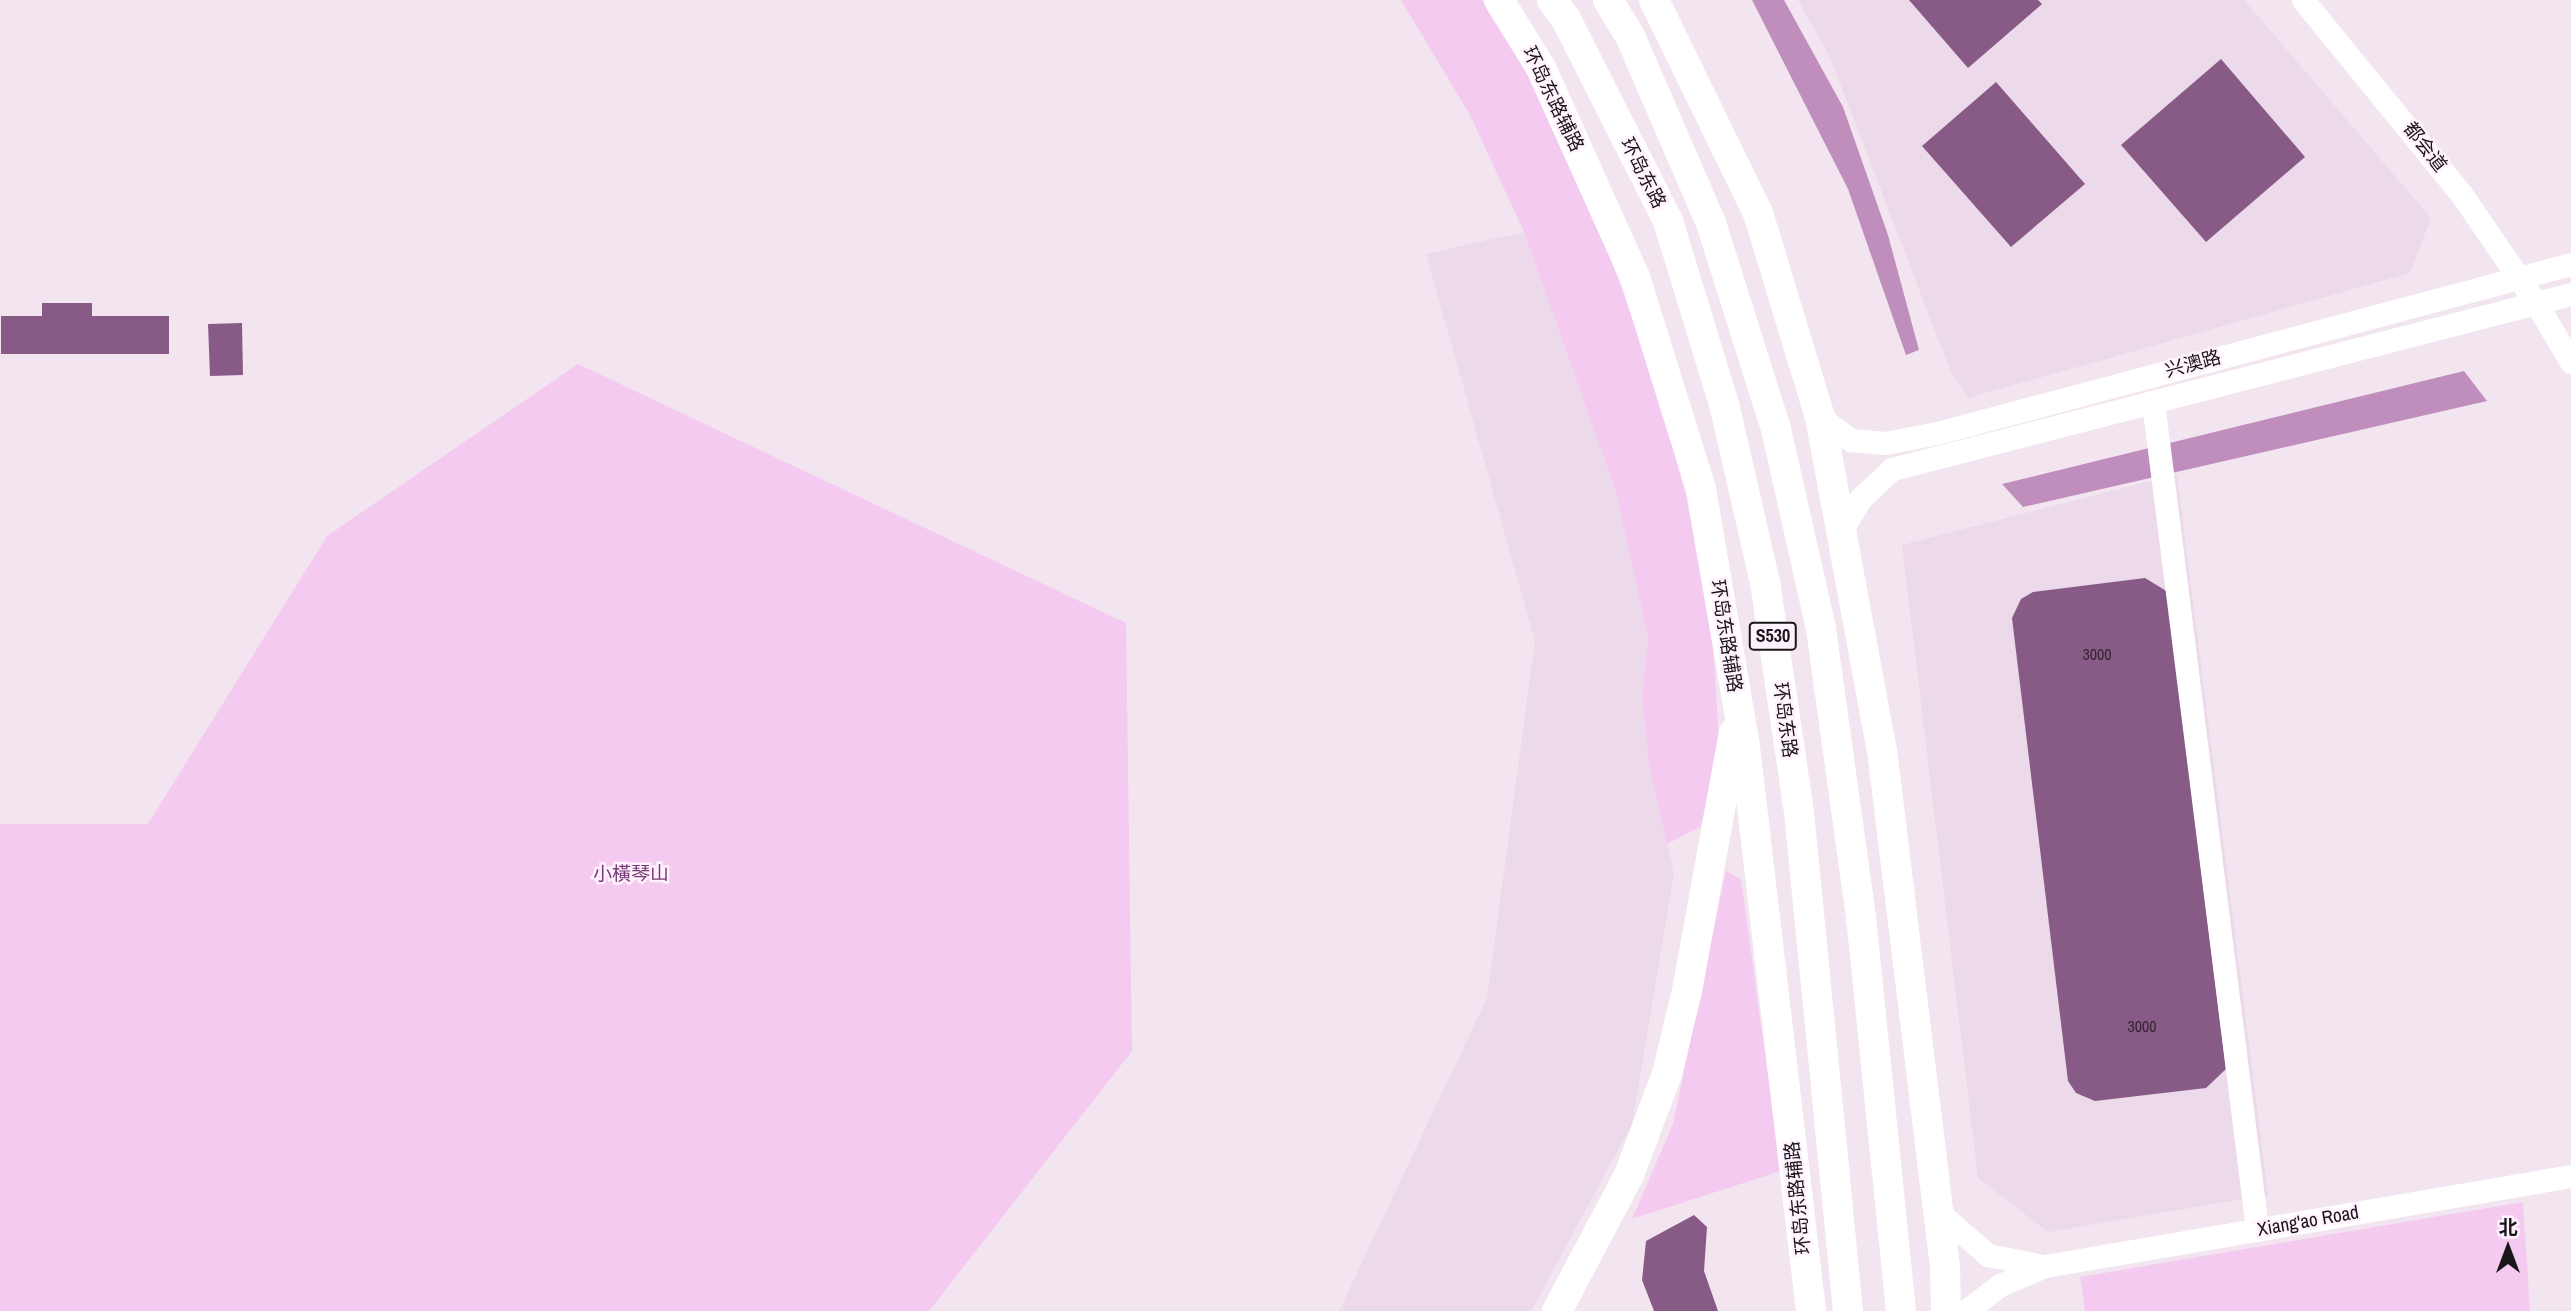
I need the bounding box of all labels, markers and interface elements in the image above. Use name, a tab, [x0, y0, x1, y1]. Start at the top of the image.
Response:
street label: 环岛东路辅路	[1518, 43, 1588, 155]
street label: 都会道	[2398, 118, 2452, 176]
street label: 环岛东路	[1616, 134, 1670, 212]
street label: 兴澳路	[2163, 346, 2223, 382]
street label: 环岛东路辅路	[1706, 578, 1746, 694]
road number: S530	[1748, 622, 1798, 650]
house number: 3000	[2082, 644, 2112, 664]
street label: 环岛东路	[1768, 681, 1802, 759]
park label: 小橫琴山	[593, 863, 669, 885]
house number: 3000	[2127, 1016, 2157, 1036]
street label: 环岛东路辅路	[1781, 1140, 1815, 1256]
street label: Xiang'ao Road	[2255, 1201, 2361, 1241]
north arrow	[2473, 1213, 2543, 1283]
text: 北	[2498, 1214, 2518, 1240]

